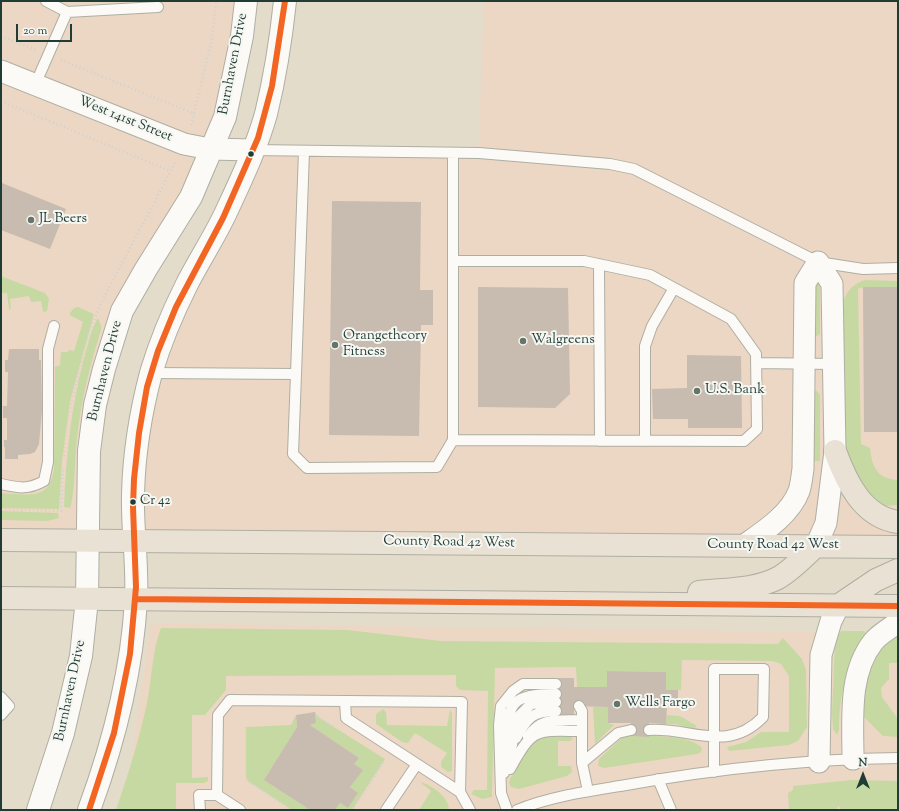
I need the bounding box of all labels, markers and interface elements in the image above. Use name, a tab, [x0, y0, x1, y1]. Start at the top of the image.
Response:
street label: Burnhaven Drive	[216, 12, 252, 116]
scale bar	[18, 16, 74, 42]
text: 20 m	[23, 22, 47, 40]
street label: West 141st Street	[76, 93, 174, 147]
unlabelled marker	[246, 149, 256, 159]
place label: JL Beers	[39, 212, 87, 228]
marker: JL Beers	[26, 215, 36, 225]
street label: Burnhaven Drive	[85, 319, 127, 423]
place label: Orangetheory Fitness	[343, 329, 427, 362]
place label: Walgreens	[531, 333, 595, 349]
marker: Walgreens	[518, 336, 528, 346]
marker: Orangetheory Fitness	[330, 340, 340, 350]
place label: U.S. Bank	[705, 383, 765, 399]
marker: U.S. Bank	[692, 386, 702, 396]
place label: Cr 42	[140, 494, 171, 510]
marker: Cr 42	[128, 497, 138, 507]
street label: County Road 42 West	[383, 533, 515, 553]
street label: County Road 42 West	[707, 538, 839, 554]
street label: Burnhaven Drive	[52, 639, 90, 743]
place label: Wells Fargo	[625, 696, 695, 712]
marker: Wells Fargo	[612, 699, 622, 709]
north arrow	[843, 755, 883, 795]
text: N	[859, 755, 867, 771]

